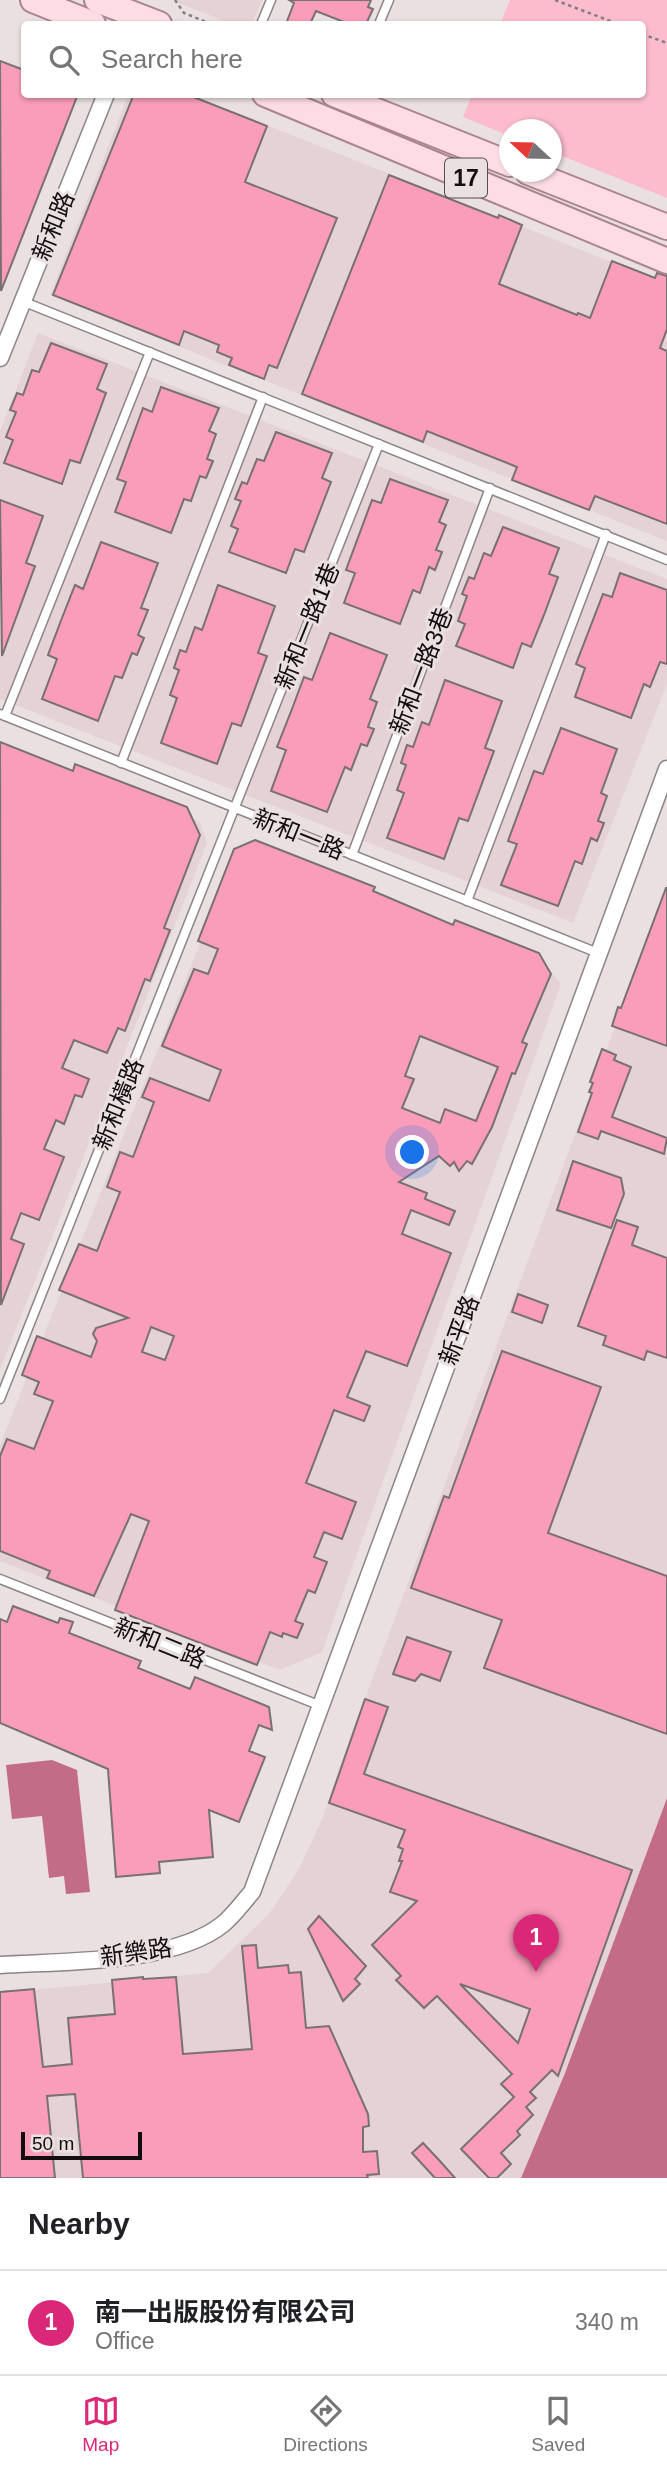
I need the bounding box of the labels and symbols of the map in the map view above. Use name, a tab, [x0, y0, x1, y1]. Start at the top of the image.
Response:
north arrow	[499, 119, 562, 182]
road number: 17	[445, 158, 487, 197]
street label: 新和路	[27, 188, 79, 264]
street label: 新和一路1巷	[270, 559, 344, 693]
street label: 新和一路3巷	[385, 604, 457, 738]
street label: 新和一路	[249, 804, 349, 864]
street label: 新和橫路	[88, 1054, 148, 1154]
your location	[395, 1135, 429, 1169]
street label: 新平路	[434, 1292, 484, 1368]
street label: 新和二路	[110, 1613, 210, 1673]
pin: 1	[513, 1914, 559, 1972]
street label: 新樂路	[98, 1934, 174, 1970]
scale bar	[21, 2129, 142, 2161]

